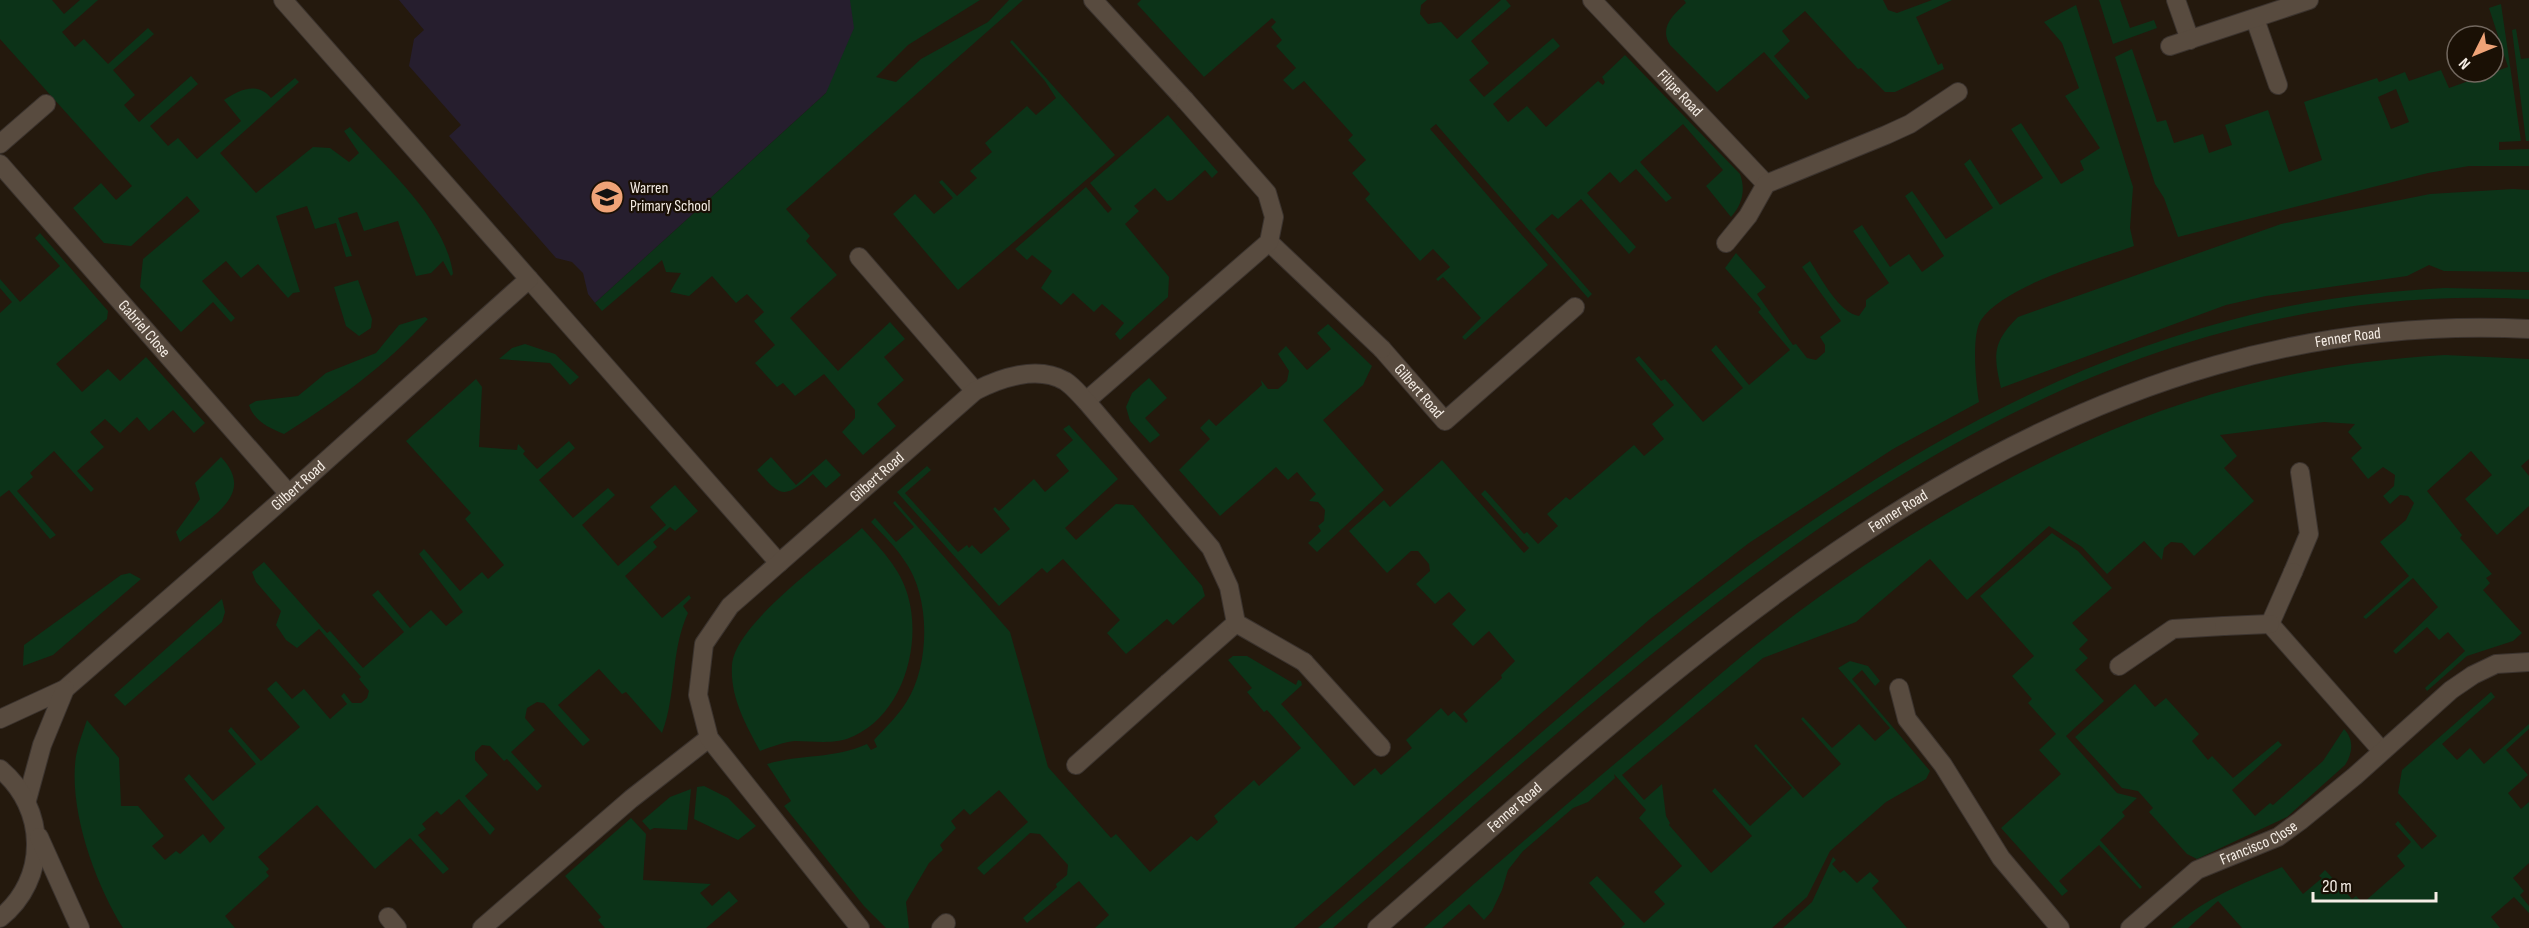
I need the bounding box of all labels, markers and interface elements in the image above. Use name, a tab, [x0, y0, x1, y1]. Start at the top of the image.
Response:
north arrow	[2445, 24, 2505, 84]
text: N	[2455, 54, 2475, 73]
street label: Filipe Road	[1653, 65, 1707, 121]
school or university icon: Warren Primary School	[589, 179, 625, 215]
place label: Warren Primary School	[630, 179, 711, 216]
street label: Gabriel Close	[114, 296, 174, 361]
street label: Fenner Road	[2313, 324, 2382, 352]
street label: Gilbert Road	[1390, 360, 1448, 422]
street label: Gilbert Road	[846, 448, 908, 506]
street label: Gilbert Road	[267, 457, 329, 515]
street label: Fenner Road	[1865, 486, 1931, 537]
street label: Fenner Road	[1483, 778, 1546, 836]
street label: Francisco Close	[2217, 817, 2301, 869]
scale bar	[2313, 865, 2436, 903]
text: 20 m	[2322, 876, 2352, 897]

